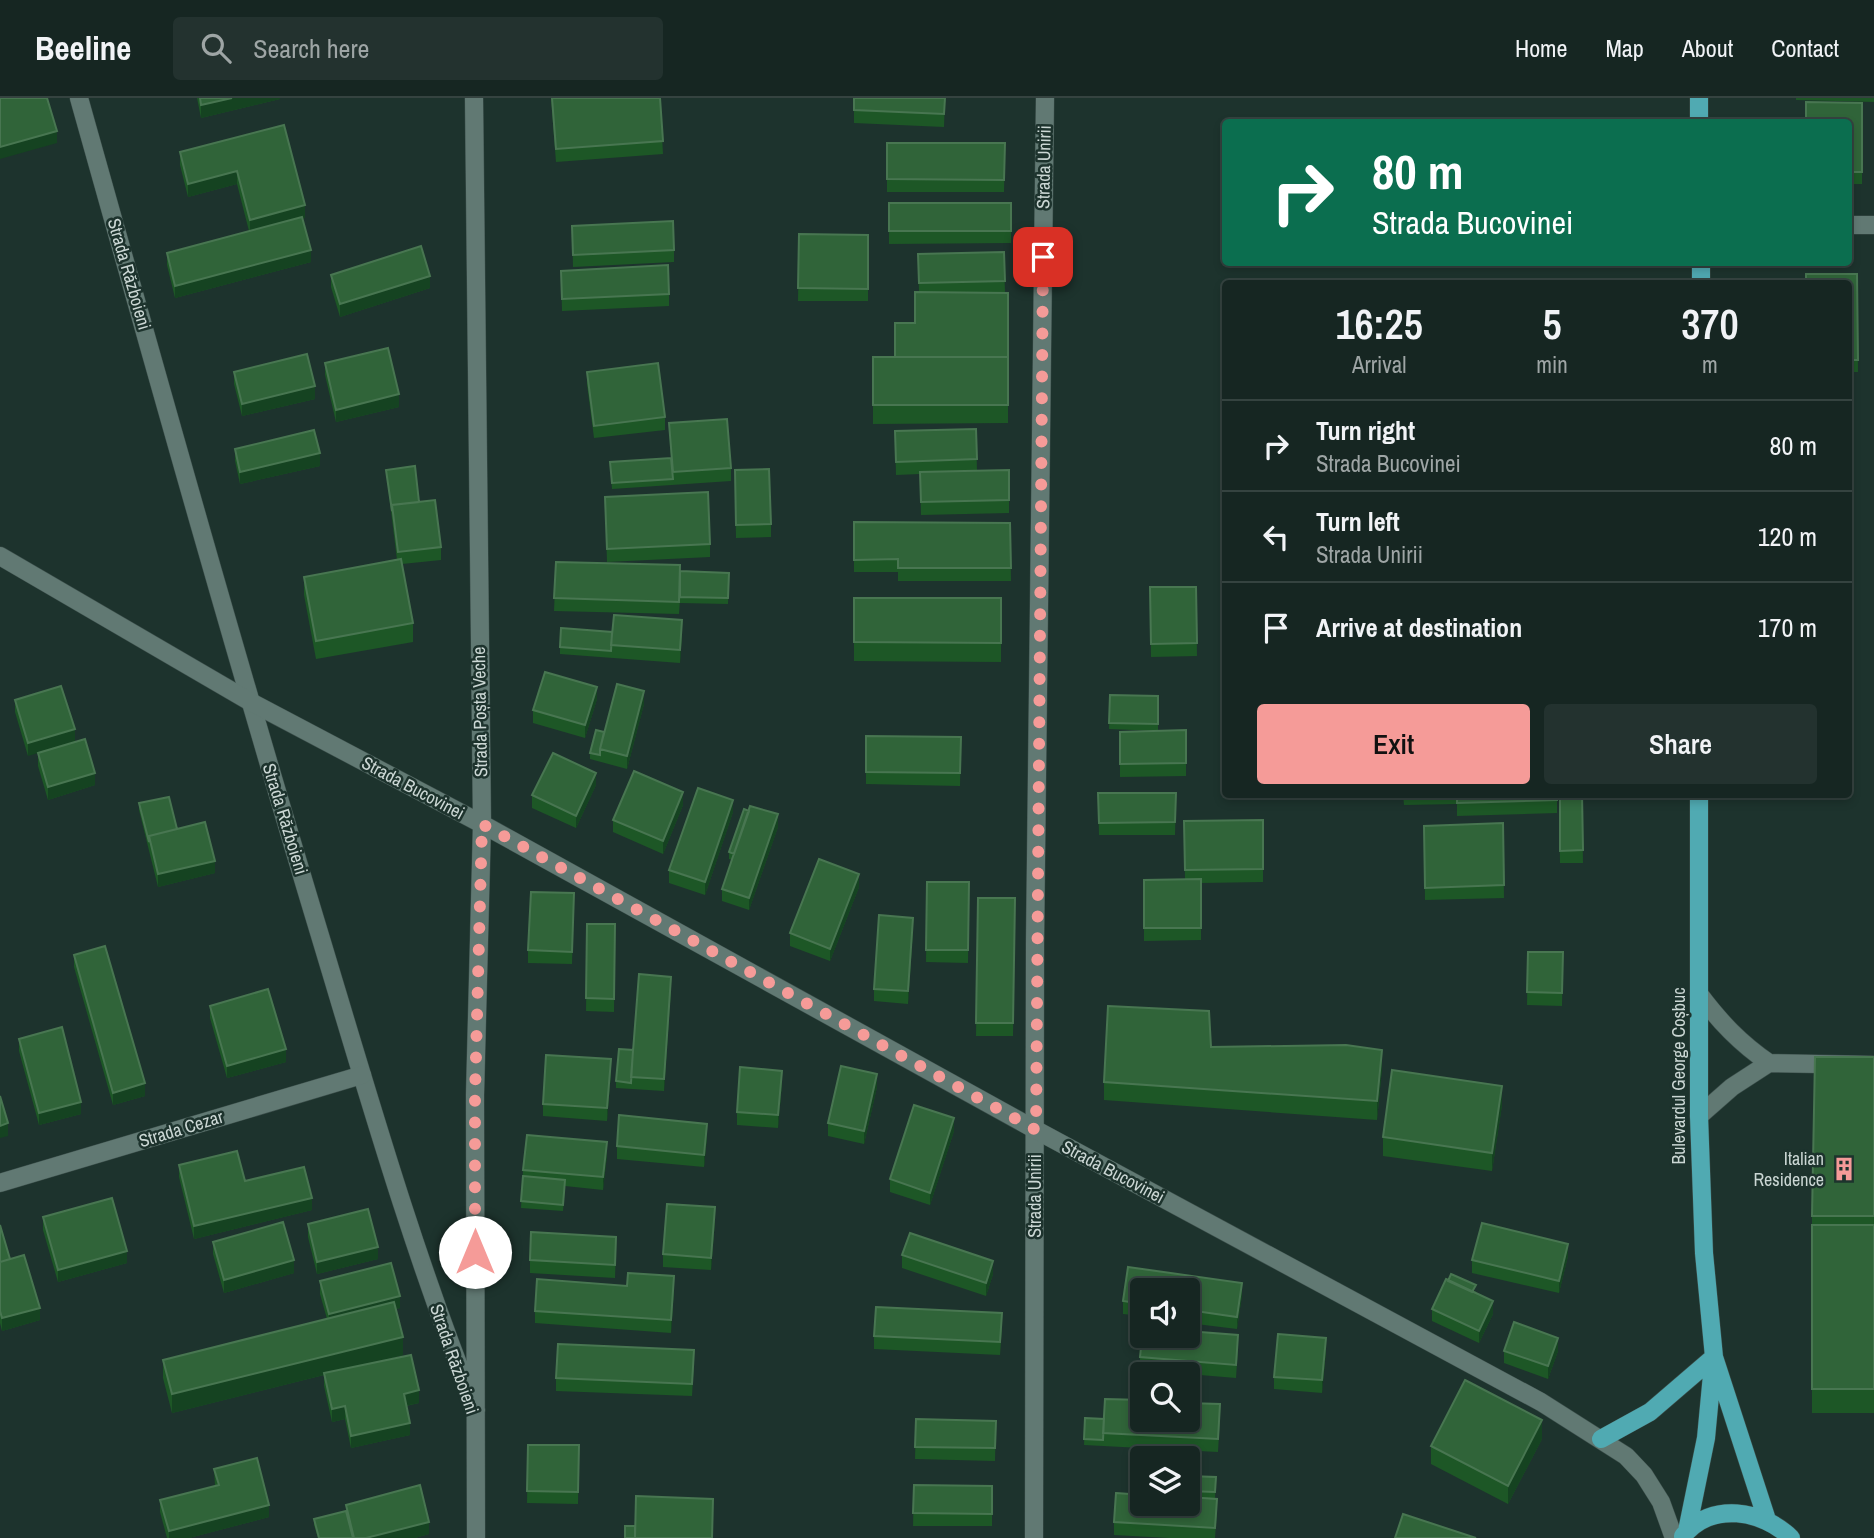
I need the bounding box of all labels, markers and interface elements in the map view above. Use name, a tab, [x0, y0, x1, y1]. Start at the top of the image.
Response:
search box	[173, 17, 663, 80]
text: Beeline	[35, 26, 131, 70]
icon: search	[197, 29, 235, 67]
text: Search here	[253, 31, 369, 66]
text: Home	[1515, 32, 1567, 64]
text: Map	[1605, 32, 1644, 64]
text: About	[1682, 32, 1733, 64]
text: Contact	[1771, 32, 1839, 64]
street label: Strada Unirii	[1030, 125, 1057, 209]
text: 80 m	[1372, 138, 1464, 204]
icon: right	[1257, 147, 1348, 238]
text: Strada Bucovinei	[1372, 201, 1573, 244]
street label: Strada Războieni	[102, 215, 157, 333]
pin	[1013, 227, 1073, 287]
icon: arrive	[1024, 238, 1062, 276]
text: 16:25	[1335, 296, 1423, 352]
text: 5	[1542, 296, 1562, 352]
text: 370	[1681, 296, 1739, 352]
text: Arrival	[1352, 349, 1406, 380]
text: min	[1536, 349, 1568, 380]
text: m	[1702, 349, 1718, 380]
text: Turn right	[1316, 413, 1415, 448]
icon: right	[1257, 427, 1295, 465]
text: 80 m	[1770, 428, 1817, 463]
text: Strada Bucovinei	[1316, 448, 1461, 479]
text: Turn left	[1316, 504, 1400, 539]
icon: left	[1257, 518, 1295, 556]
text: 120 m	[1758, 519, 1817, 554]
text: Strada Unirii	[1316, 539, 1423, 570]
icon: arrive	[1257, 609, 1295, 647]
text: Arrive at destination	[1316, 610, 1522, 645]
text: 170 m	[1758, 610, 1817, 645]
street label: Strada Poșta Veche	[466, 647, 493, 777]
button: Exit	[1257, 704, 1530, 784]
button: Share	[1544, 704, 1817, 784]
street label: Strada Bucovinei	[357, 750, 469, 825]
street label: Strada Războieni	[257, 760, 314, 877]
street label: Bulevardul George Coșbuc	[1666, 987, 1691, 1165]
street label: Strada Cezar	[136, 1104, 226, 1153]
street label: Strada Bucovinei	[1057, 1134, 1169, 1209]
place label: Italian Residence	[1753, 1146, 1824, 1192]
street label: Strada Unirii	[1022, 1154, 1047, 1238]
building icon: Italian Residence	[1830, 1155, 1858, 1183]
position arrow	[438, 1215, 512, 1289]
map controls	[1130, 1278, 1200, 1516]
button: sound	[1130, 1278, 1200, 1348]
street label: Strada Războieni	[424, 1300, 485, 1417]
button: search	[1130, 1362, 1200, 1432]
button: layers	[1130, 1446, 1200, 1516]

